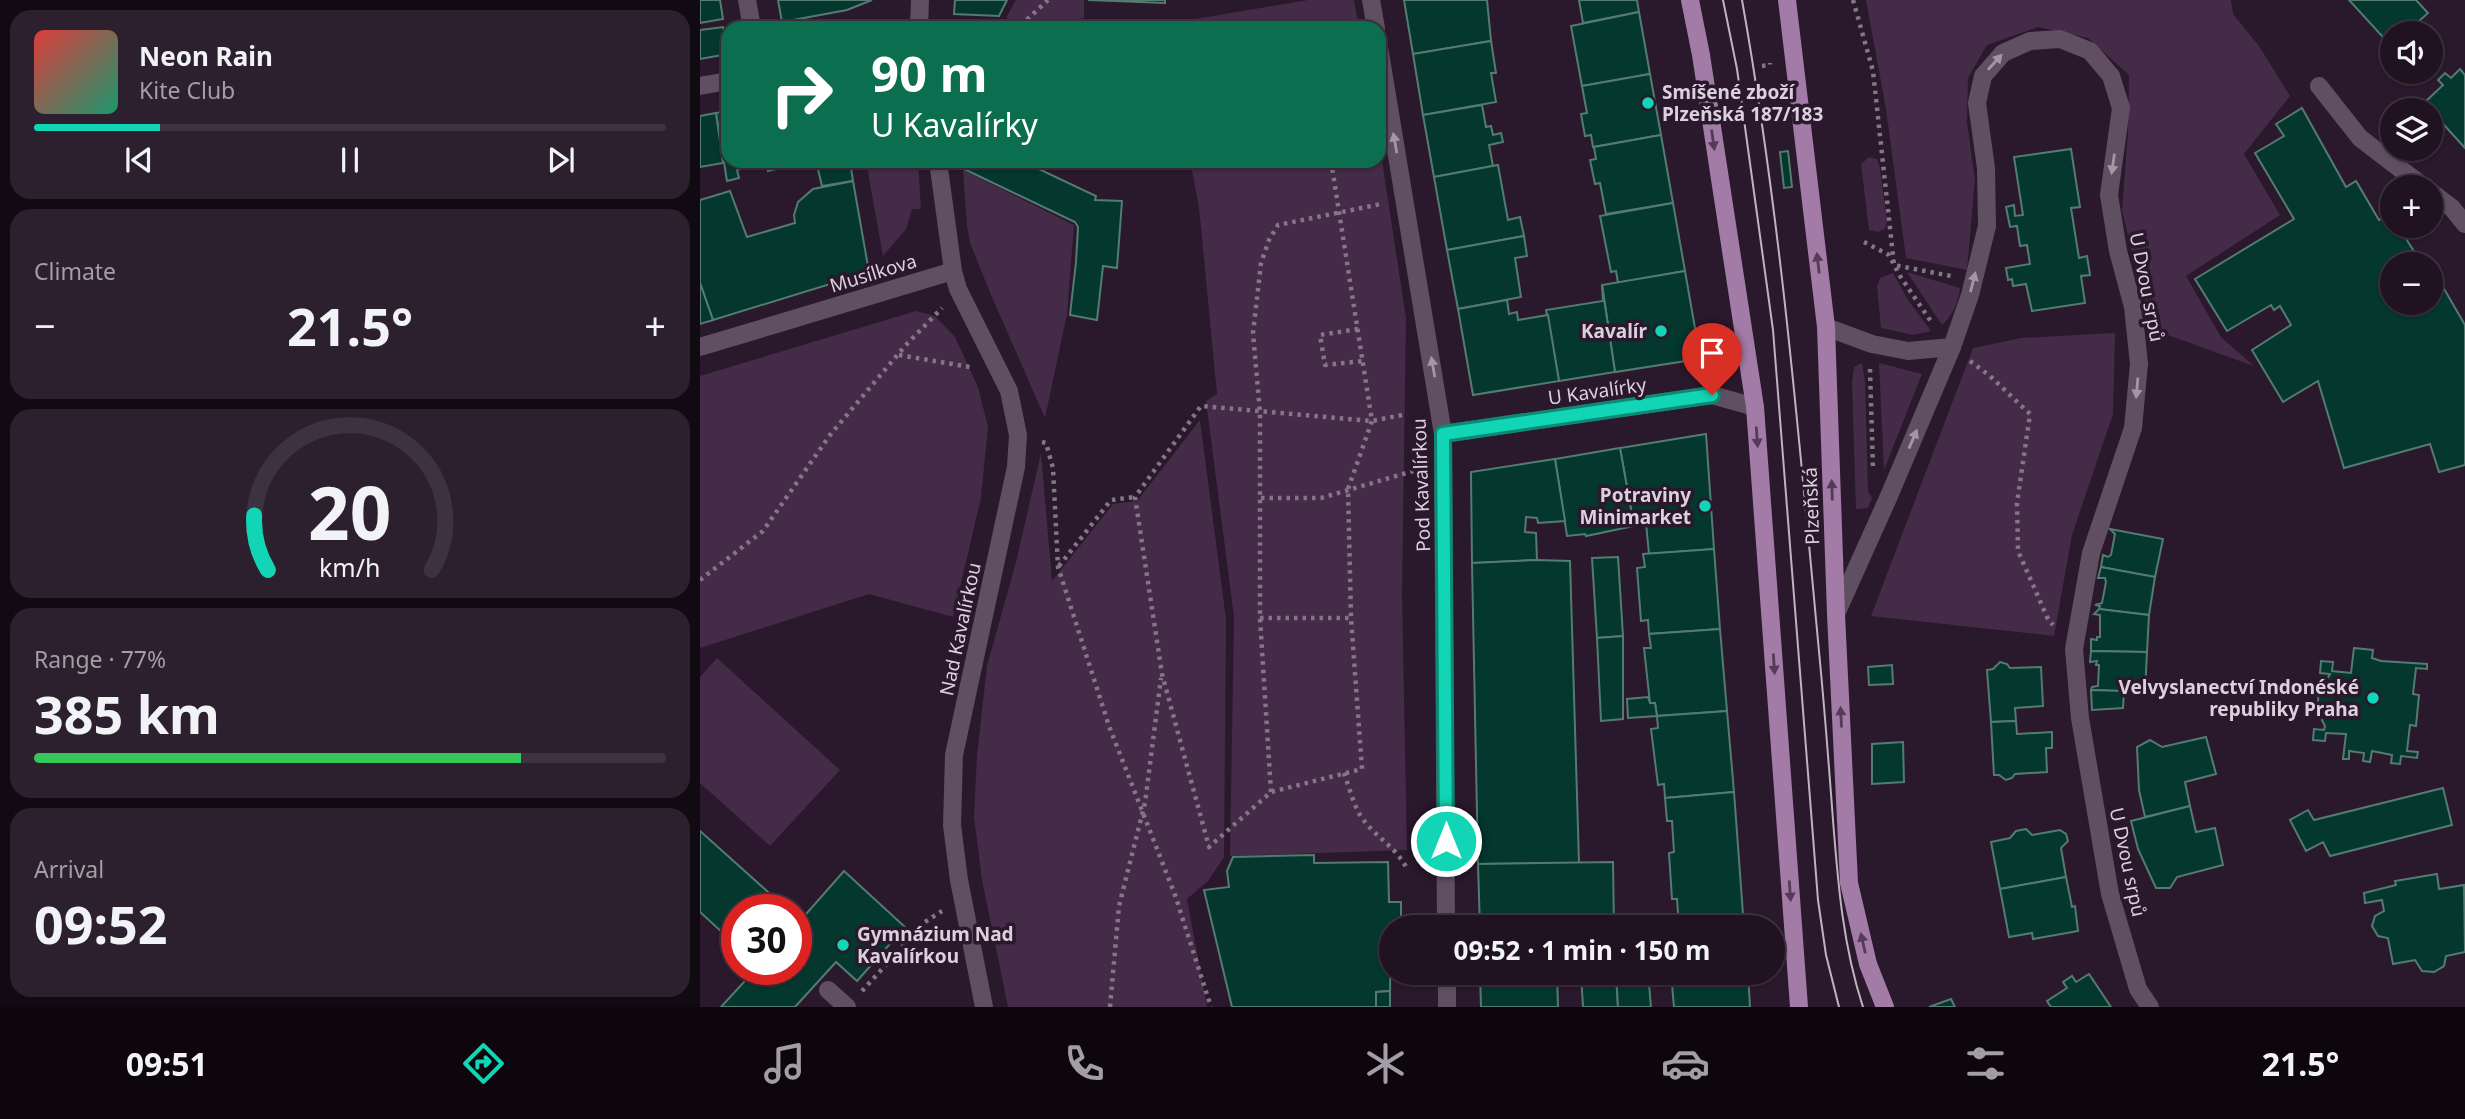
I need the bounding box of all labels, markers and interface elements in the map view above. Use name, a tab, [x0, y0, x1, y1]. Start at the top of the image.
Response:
map controls	[2380, 21, 2443, 315]
button: sound	[2380, 21, 2443, 84]
text: Neon Rain	[139, 38, 273, 74]
text: 90 m	[871, 40, 988, 106]
icon: right	[756, 49, 847, 140]
one-way arrow	[1987, 53, 2003, 71]
text: Kite Club	[139, 74, 235, 106]
place label: Smíšené zboží Plzeňská 187/183	[1662, 79, 1823, 127]
marker: Smíšené zboží Plzeňská 187/183	[1640, 95, 1656, 111]
button: layers	[2380, 98, 2443, 161]
text: U Kavalírky	[871, 103, 1038, 146]
one-way arrow	[1708, 129, 1719, 151]
one-way arrow	[1389, 132, 1400, 154]
icon: previous	[120, 141, 158, 179]
icon: pause	[331, 141, 369, 179]
icon: next	[542, 141, 580, 179]
one-way arrow	[2107, 154, 2118, 176]
button: +	[2380, 175, 2443, 238]
street label: U Dvou srpů	[2124, 230, 2170, 344]
street label: Musílkova	[826, 247, 920, 299]
one-way arrow	[1813, 252, 1824, 274]
button: −	[2380, 252, 2443, 315]
text: Climate	[34, 255, 116, 287]
one-way arrow	[1968, 271, 1979, 293]
text: 21.5°	[287, 290, 413, 361]
text: −	[34, 299, 56, 351]
text: +	[644, 299, 666, 351]
place label: Kavalír	[1581, 318, 1647, 344]
marker: Kavalír	[1653, 323, 1669, 339]
pin	[1682, 323, 1742, 395]
icon: arrive	[1693, 334, 1731, 372]
one-way arrow	[1427, 356, 1438, 378]
street label: U Kavalírky	[1546, 371, 1648, 411]
one-way arrow	[2131, 378, 2142, 400]
street label: Pod Kavalírkou	[1406, 418, 1436, 552]
one-way arrow	[1752, 427, 1763, 449]
one-way arrow	[1907, 429, 1918, 450]
text: 20	[308, 462, 392, 561]
street label: Plzeňská	[1797, 467, 1825, 545]
one-way arrow	[1826, 478, 1837, 500]
place label: Potraviny Minimarket	[1580, 482, 1691, 530]
marker: Potraviny Minimarket	[1697, 498, 1713, 514]
text: km/h	[319, 549, 381, 583]
street label: Nad Kavalírkou	[933, 560, 987, 698]
text: Range · 77%	[34, 643, 166, 675]
one-way arrow	[1769, 654, 1780, 676]
place label: Velvyslanectví Indonéské republiky Praha	[2119, 674, 2359, 722]
text: 385 km	[34, 678, 220, 749]
marker: Velvyslanectví Indonéské republiky Praha	[2365, 690, 2381, 706]
one-way arrow	[1835, 706, 1846, 728]
position arrow	[1409, 804, 1483, 878]
street label: U Dvou srpů	[2104, 805, 2152, 919]
text: Arrival	[34, 853, 104, 885]
one-way arrow	[1785, 880, 1796, 902]
text: 09:52	[34, 888, 168, 959]
speed limit sign: 30	[721, 894, 812, 985]
place label: Gymnázium Nad Kavalírkou	[857, 921, 1014, 969]
text: 09:52 · 1 min · 150 m	[1454, 932, 1710, 968]
one-way arrow	[1857, 932, 1868, 954]
marker: Gymnázium Nad Kavalírkou	[835, 937, 851, 953]
icon: directions	[459, 1039, 508, 1088]
icon: music	[760, 1039, 809, 1088]
icon: phone	[1060, 1039, 1109, 1088]
icon: climate	[1361, 1039, 1410, 1088]
icon: car	[1661, 1039, 1710, 1088]
icon: filters	[1961, 1039, 2010, 1088]
text: 09:51	[126, 1042, 208, 1085]
text: 21.5°	[2262, 1042, 2339, 1085]

